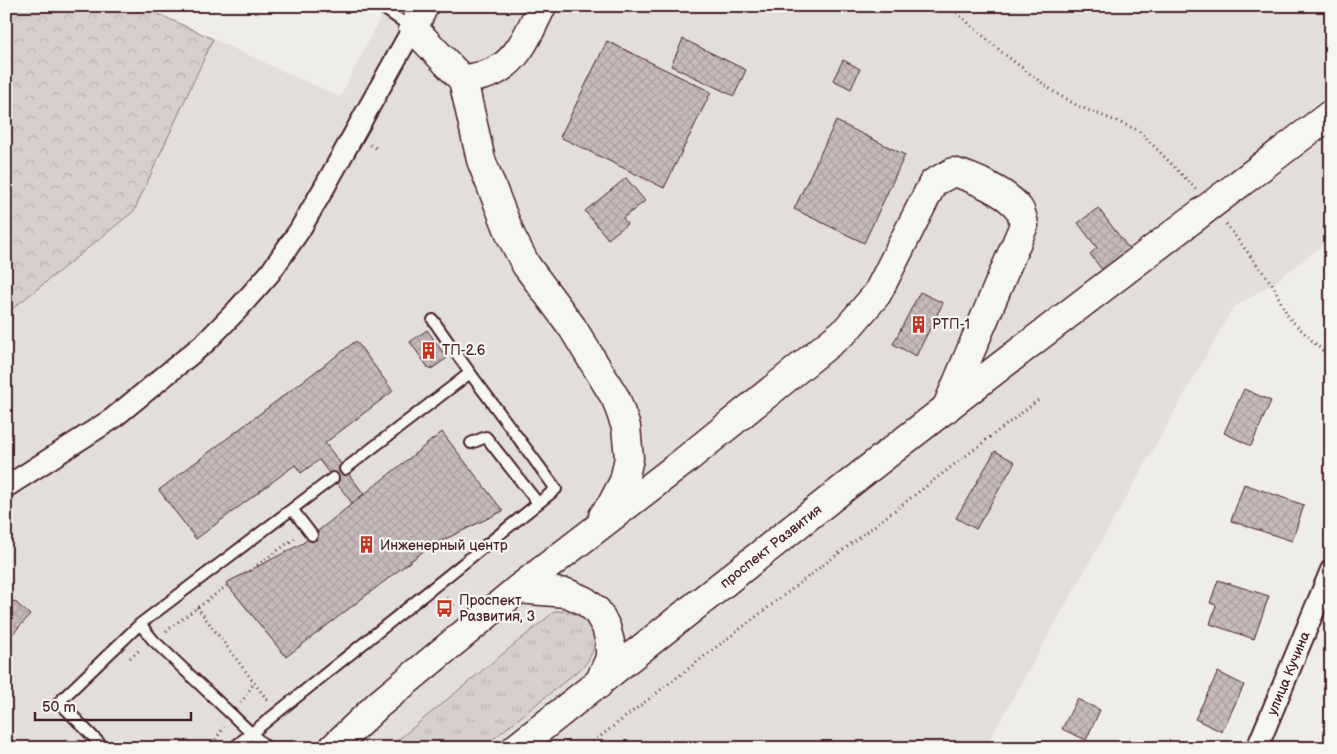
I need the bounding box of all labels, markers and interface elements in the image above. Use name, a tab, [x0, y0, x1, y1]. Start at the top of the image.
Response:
building icon: РТП-1	[908, 314, 928, 334]
place label: РТП-1	[932, 316, 970, 333]
building icon: ТП-2.6	[418, 340, 438, 360]
place label: ТП-2.6	[442, 342, 486, 359]
street label: проспект Развития	[717, 501, 825, 592]
building icon: Инженерный центр	[356, 535, 376, 555]
place label: Инженерный центр	[380, 537, 508, 554]
place label: Проспект Развития, 3	[459, 592, 535, 625]
bus stop icon: Проспект Развития, 3	[435, 598, 455, 618]
street label: улица Кучина	[1264, 628, 1314, 718]
scale bar	[35, 689, 191, 721]
text: 50 m	[42, 698, 76, 717]

